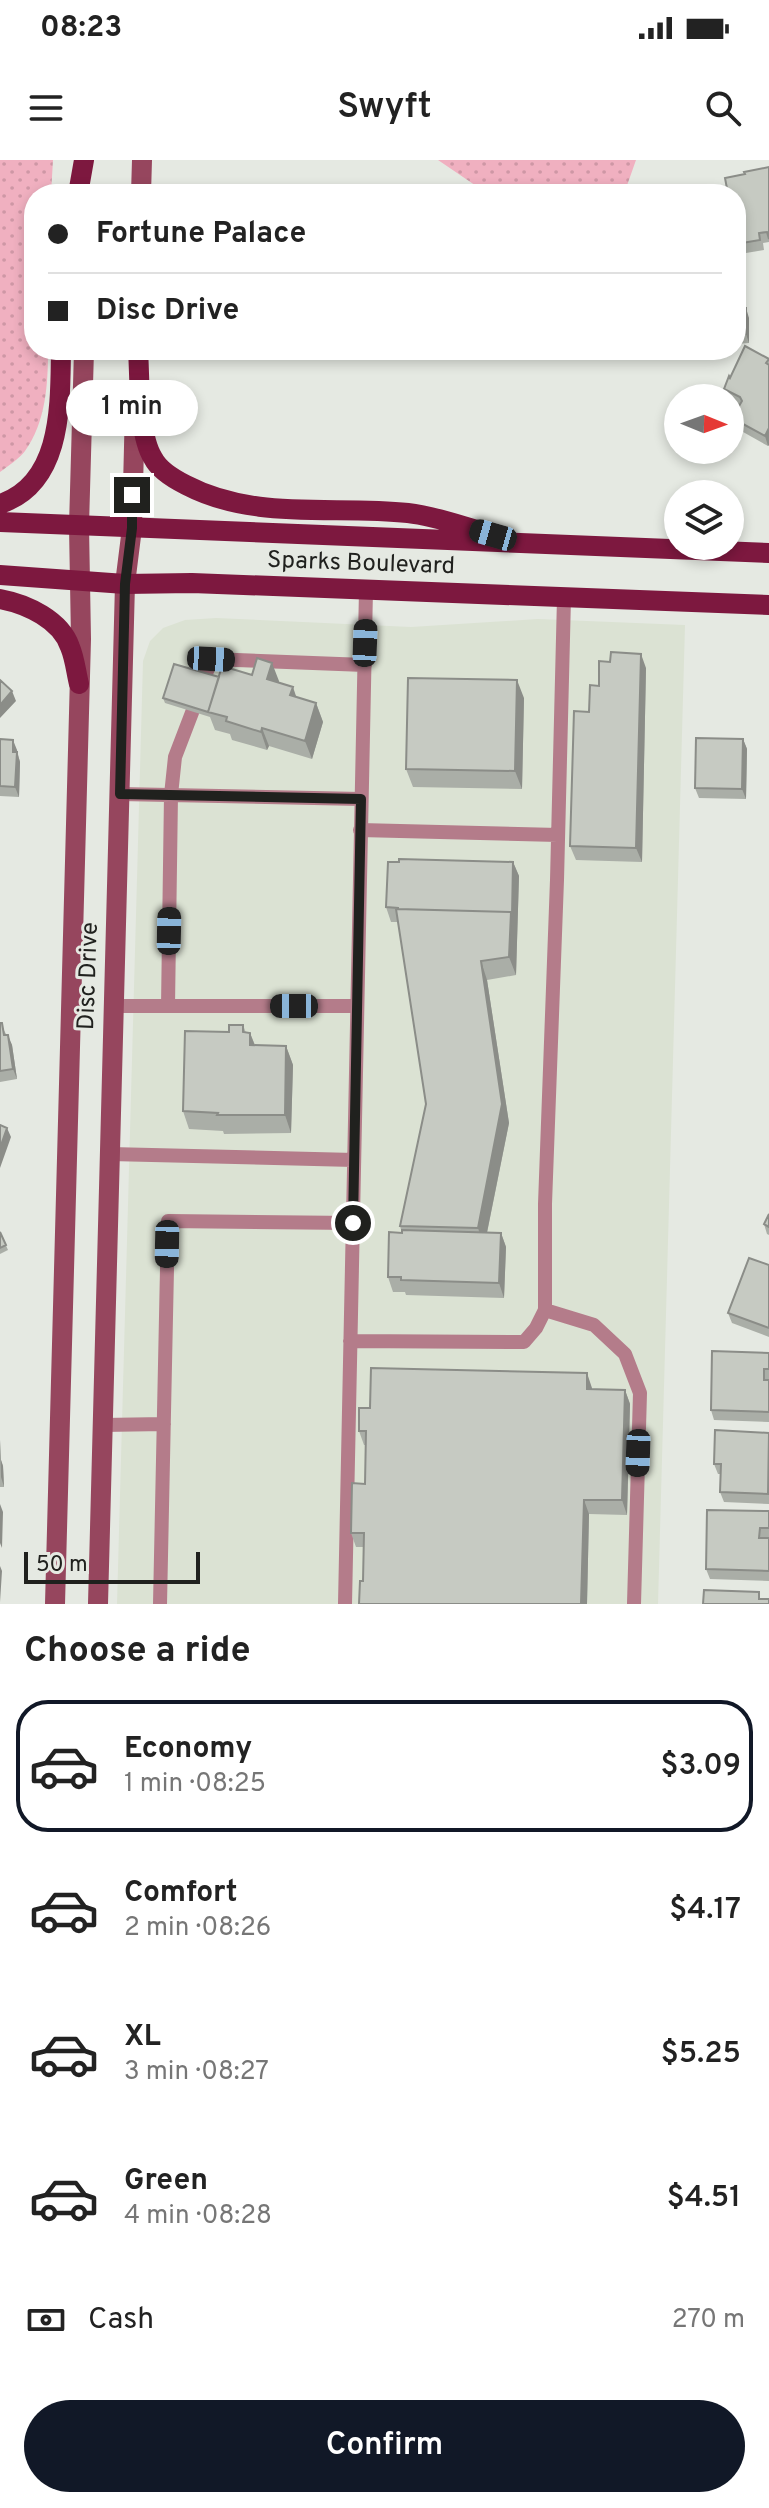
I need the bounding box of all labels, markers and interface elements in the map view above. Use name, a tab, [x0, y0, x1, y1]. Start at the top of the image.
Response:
text: 08:23	[40, 10, 122, 47]
text: Swyft	[337, 85, 432, 131]
icon: menu	[24, 86, 68, 130]
icon: search	[701, 86, 745, 130]
text: Fortune Palace	[96, 216, 306, 253]
text: Disc Drive	[96, 293, 239, 330]
callout: 1 min	[66, 379, 198, 435]
north arrow	[664, 384, 744, 464]
map controls	[664, 384, 744, 560]
text: 1 min	[101, 391, 163, 424]
route end	[114, 477, 150, 513]
button: layers	[664, 480, 744, 560]
car	[467, 517, 519, 553]
street label: Sparks Boulevard	[266, 546, 456, 582]
car	[352, 619, 378, 667]
car	[186, 646, 236, 672]
car	[157, 907, 181, 955]
street label: Disc Drive	[72, 922, 106, 1030]
car	[270, 994, 318, 1018]
route start	[335, 1205, 371, 1241]
car	[155, 1220, 179, 1268]
car	[625, 1429, 651, 1477]
scale bar	[24, 1548, 200, 1584]
text: 50 m	[36, 1552, 88, 1579]
text: Choose a ride	[24, 1629, 250, 1675]
icon: car	[28, 1730, 100, 1802]
text: Economy	[124, 1731, 252, 1768]
text: $3.09	[661, 1748, 741, 1785]
text: 1 min · 08:25	[124, 1768, 266, 1801]
icon: car	[28, 1874, 100, 1946]
text: Comfort	[124, 1875, 237, 1912]
text: $4.17	[669, 1892, 741, 1929]
text: 2 min · 08:26	[124, 1912, 271, 1945]
icon: car	[28, 2018, 100, 2090]
text: XL	[124, 2019, 161, 2056]
text: $5.25	[661, 2036, 741, 2073]
text: 3 min · 08:27	[124, 2056, 269, 2089]
icon: car	[28, 2162, 100, 2234]
text: Green	[124, 2163, 208, 2200]
text: $4.51	[667, 2180, 741, 2217]
text: 4 min · 08:28	[124, 2200, 272, 2233]
icon: cash	[24, 2298, 68, 2342]
text: Cash	[88, 2302, 154, 2339]
text: 270 m	[672, 2304, 745, 2337]
button: Confirm	[24, 2400, 745, 2492]

